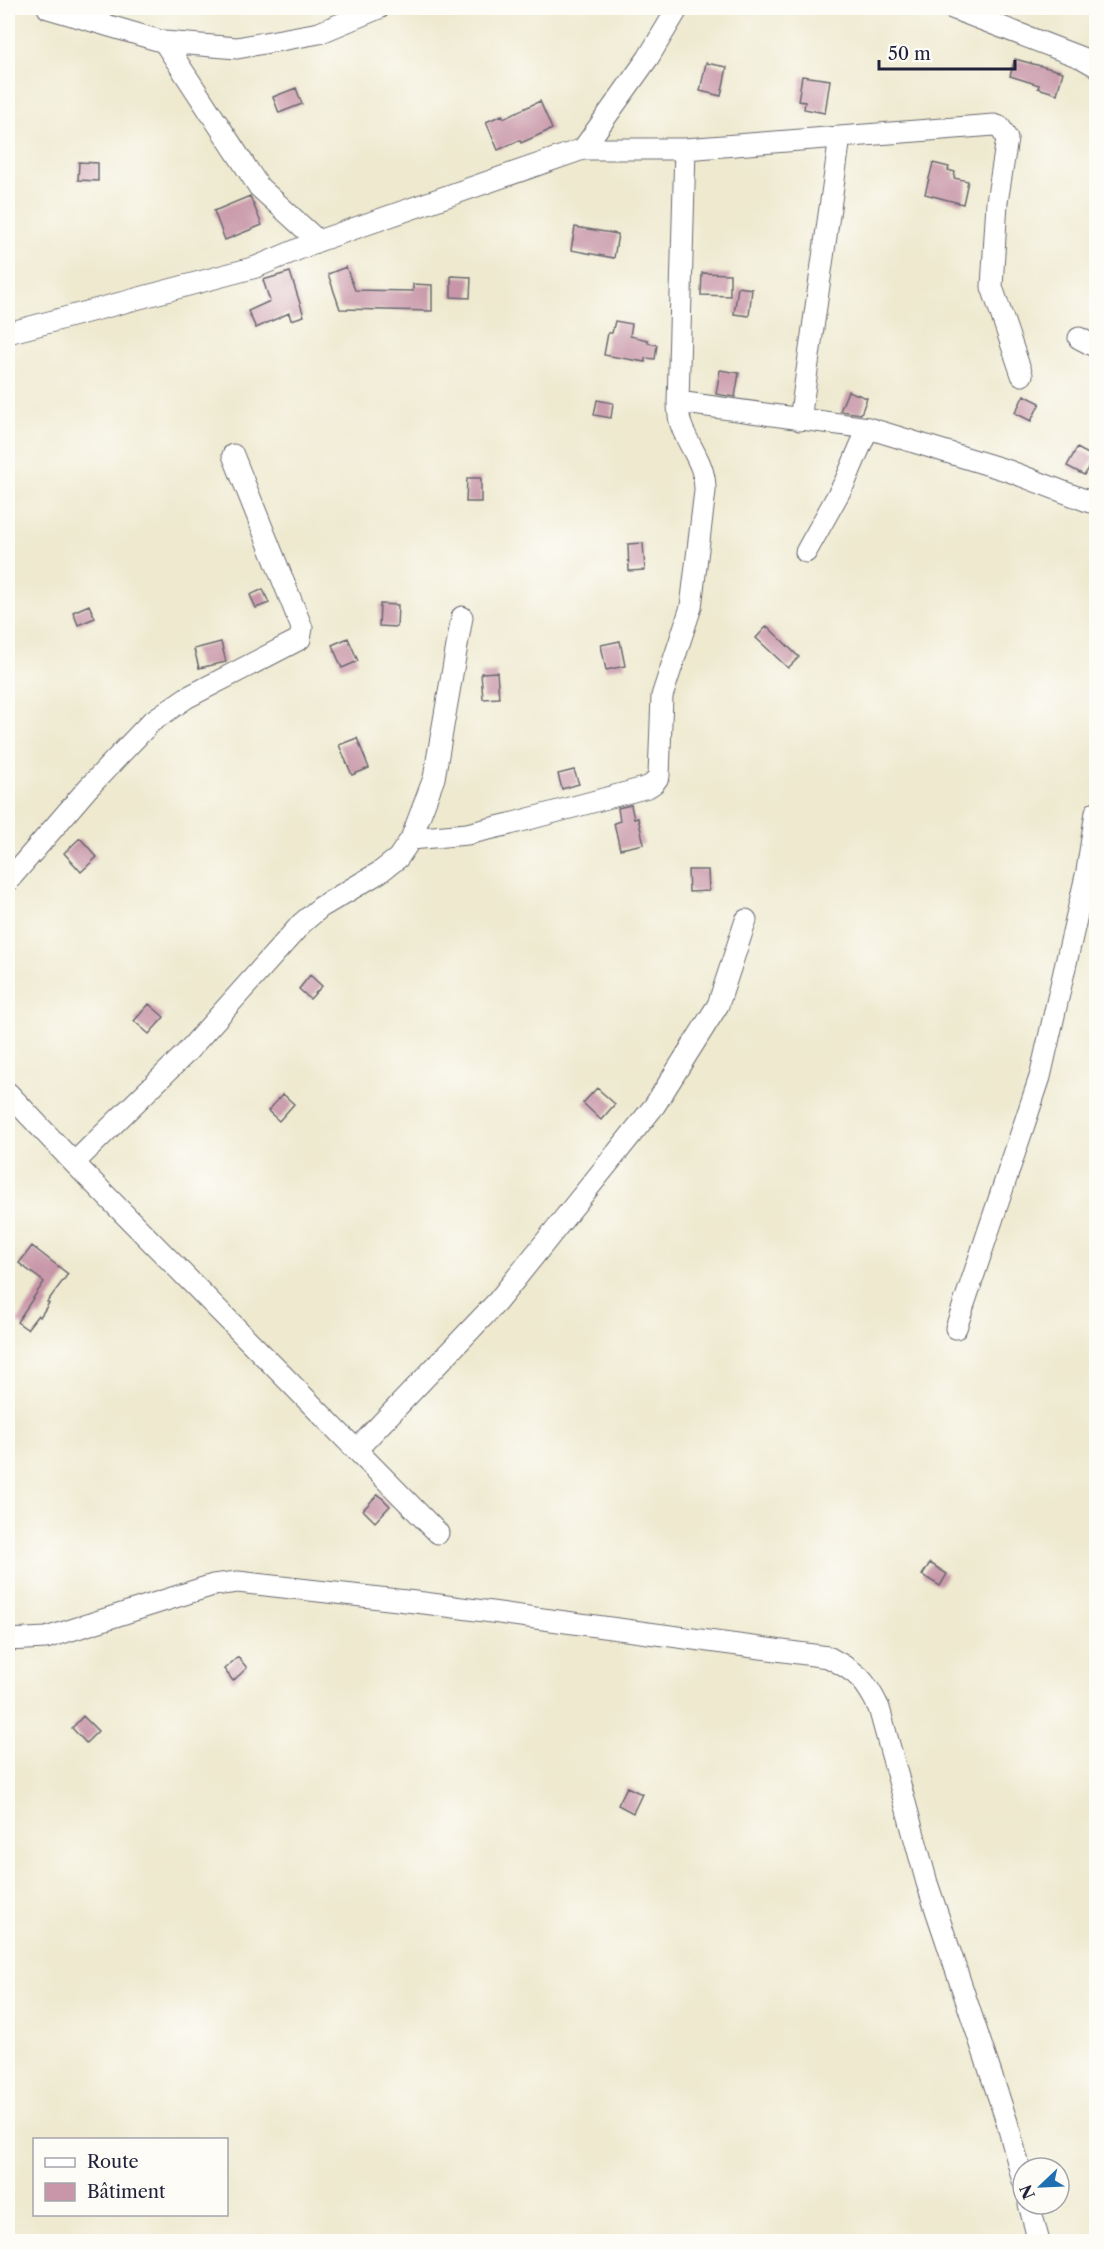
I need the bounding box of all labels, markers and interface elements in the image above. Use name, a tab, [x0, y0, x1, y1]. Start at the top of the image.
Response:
scale bar	[879, 33, 1016, 71]
text: 50 m	[888, 43, 931, 65]
legend	[33, 2138, 228, 2216]
text: Route	[87, 2151, 139, 2173]
north arrow	[1011, 2156, 1071, 2216]
text: Bâtiment	[87, 2181, 166, 2203]
text: N	[1015, 2181, 1039, 2202]

